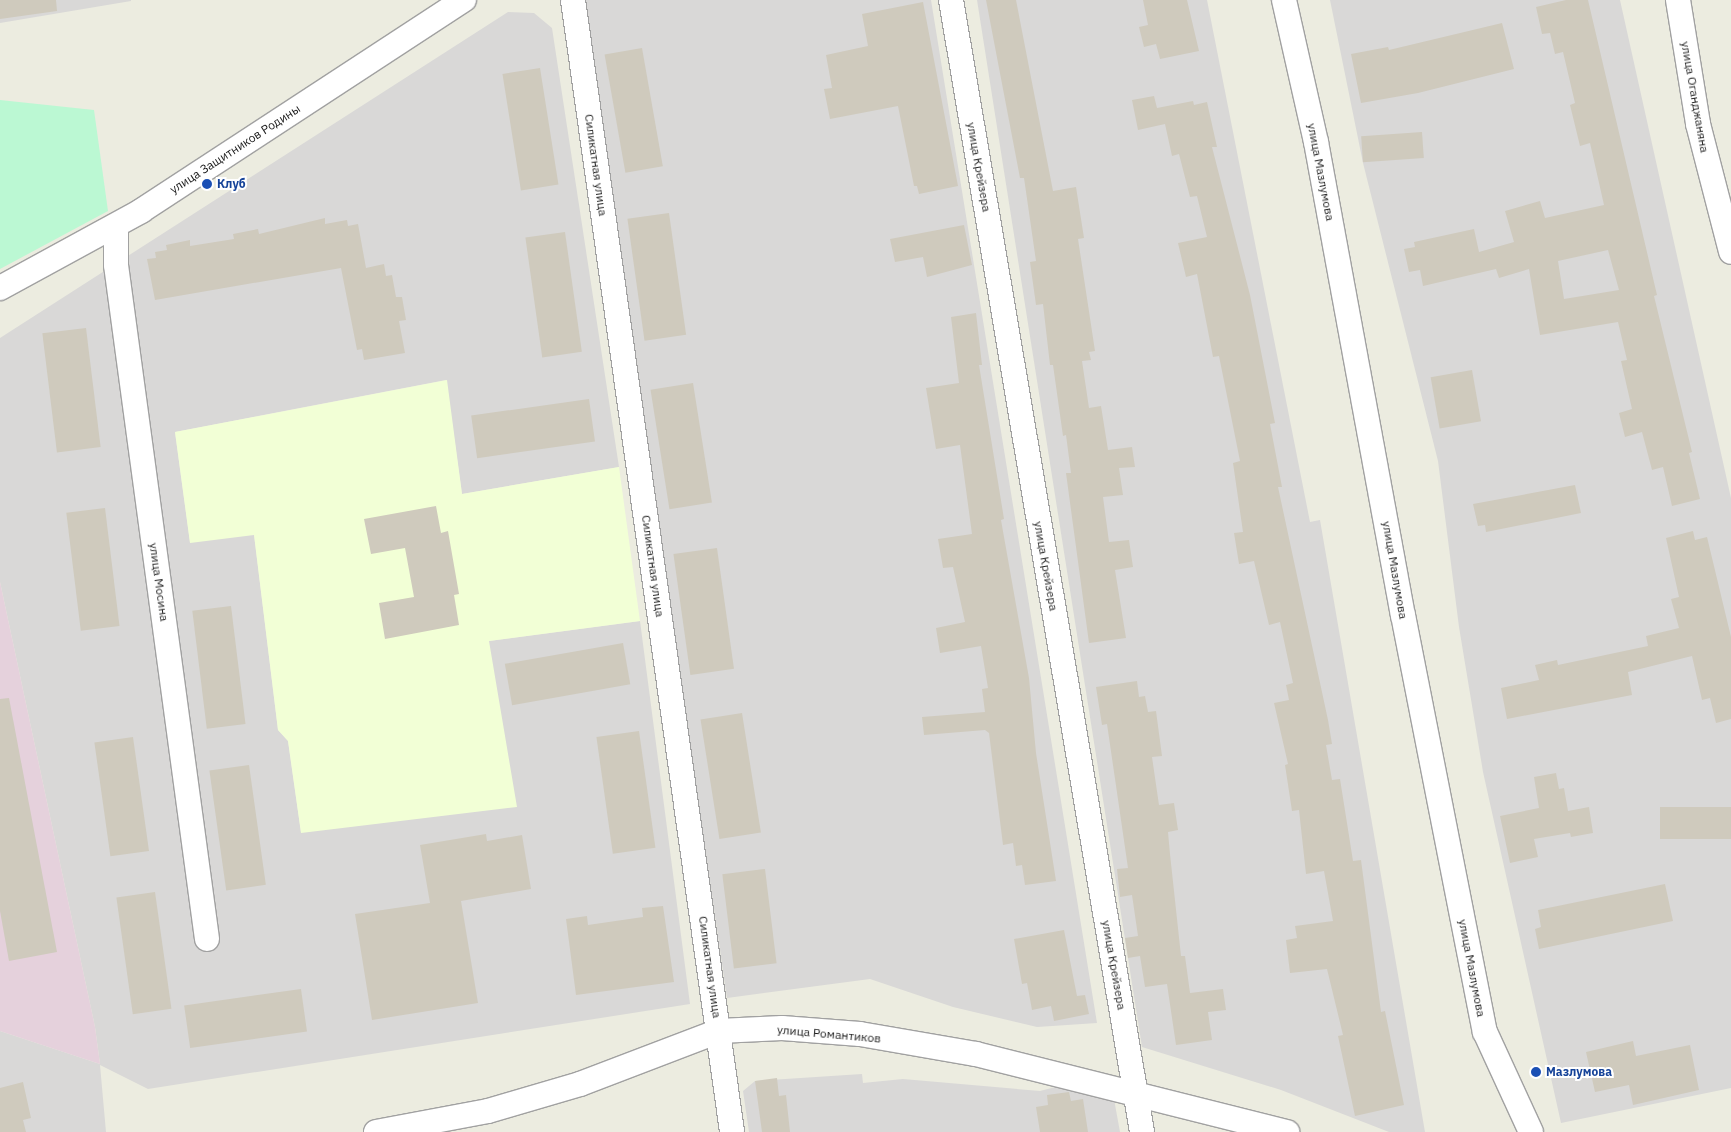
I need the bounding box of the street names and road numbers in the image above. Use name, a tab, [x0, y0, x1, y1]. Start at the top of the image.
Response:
street label: улица Оганджаняна	[1678, 40, 1712, 154]
street label: улица Защитников Родины	[167, 101, 303, 197]
street label: Силикатная улица	[582, 113, 610, 217]
street label: улица Крейзера	[964, 121, 994, 213]
street label: улица Мазлумова	[1304, 122, 1338, 222]
street label: Силикатная улица	[639, 514, 667, 618]
street label: улица Крейзера	[1031, 520, 1061, 612]
street label: улица Мазлумова	[1379, 520, 1411, 620]
street label: улица Мосина	[146, 542, 172, 622]
street label: Силикатная улица	[696, 915, 724, 1019]
street label: улица Мазлумова	[1455, 918, 1489, 1018]
street label: улица Крейзера	[1099, 919, 1129, 1011]
street label: улица Романтиков	[776, 1022, 882, 1046]

